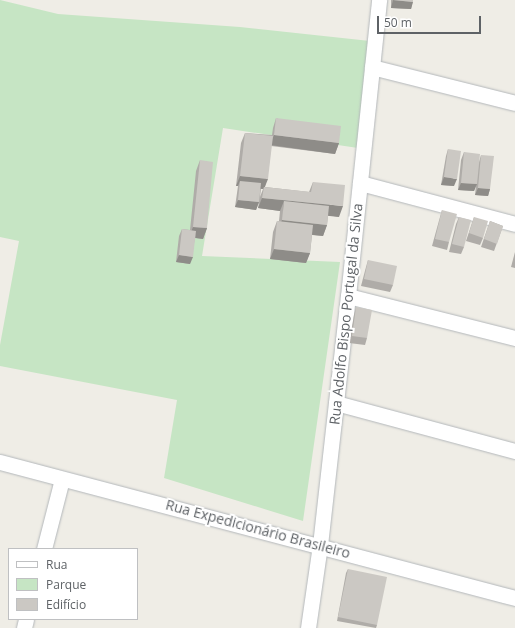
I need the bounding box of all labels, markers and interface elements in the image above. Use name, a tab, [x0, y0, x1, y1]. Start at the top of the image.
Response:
scale bar	[379, 8, 483, 34]
text: 50 m	[384, 14, 412, 31]
street label: Rua Adolfo Bispo Portugal da Silva	[326, 202, 366, 426]
street label: Rua Expedicionário Brasileiro	[164, 496, 352, 562]
legend	[8, 548, 138, 620]
text: Rua	[46, 556, 67, 573]
text: Parque	[46, 576, 86, 593]
text: Edifício	[46, 596, 86, 613]

